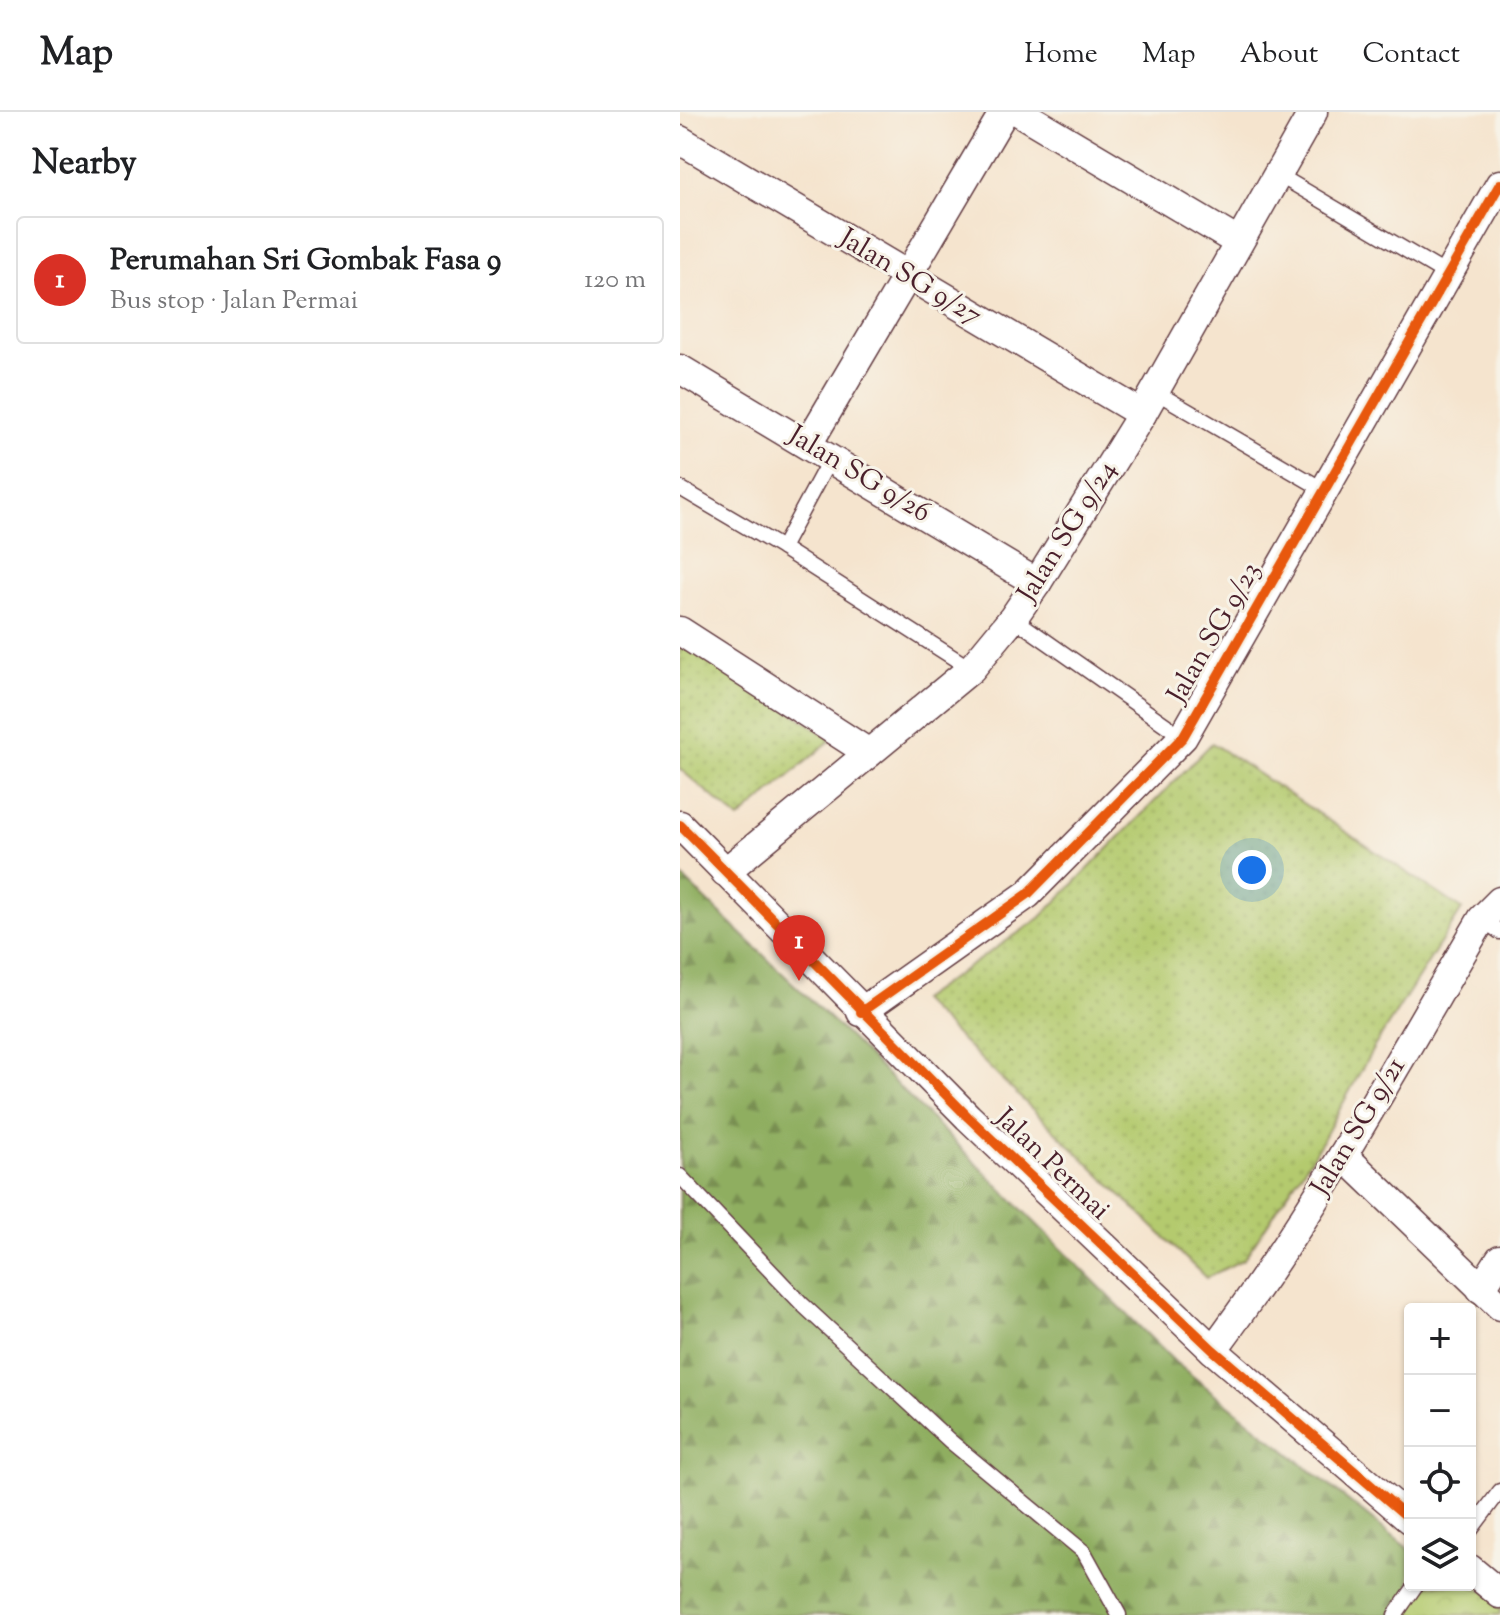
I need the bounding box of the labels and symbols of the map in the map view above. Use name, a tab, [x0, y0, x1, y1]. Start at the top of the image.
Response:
street label: Jalan SG 9/27	[829, 219, 989, 336]
street label: Jalan SG 9/26	[778, 416, 938, 533]
street label: Jalan SG 9/24	[1008, 454, 1127, 612]
street label: Jalan SG 9/23	[1157, 555, 1272, 713]
your location	[1232, 850, 1272, 890]
pin: 1	[773, 915, 825, 981]
street label: Jalan SG 9/21	[1301, 1050, 1416, 1206]
street label: Jalan Permai	[984, 1098, 1119, 1230]

